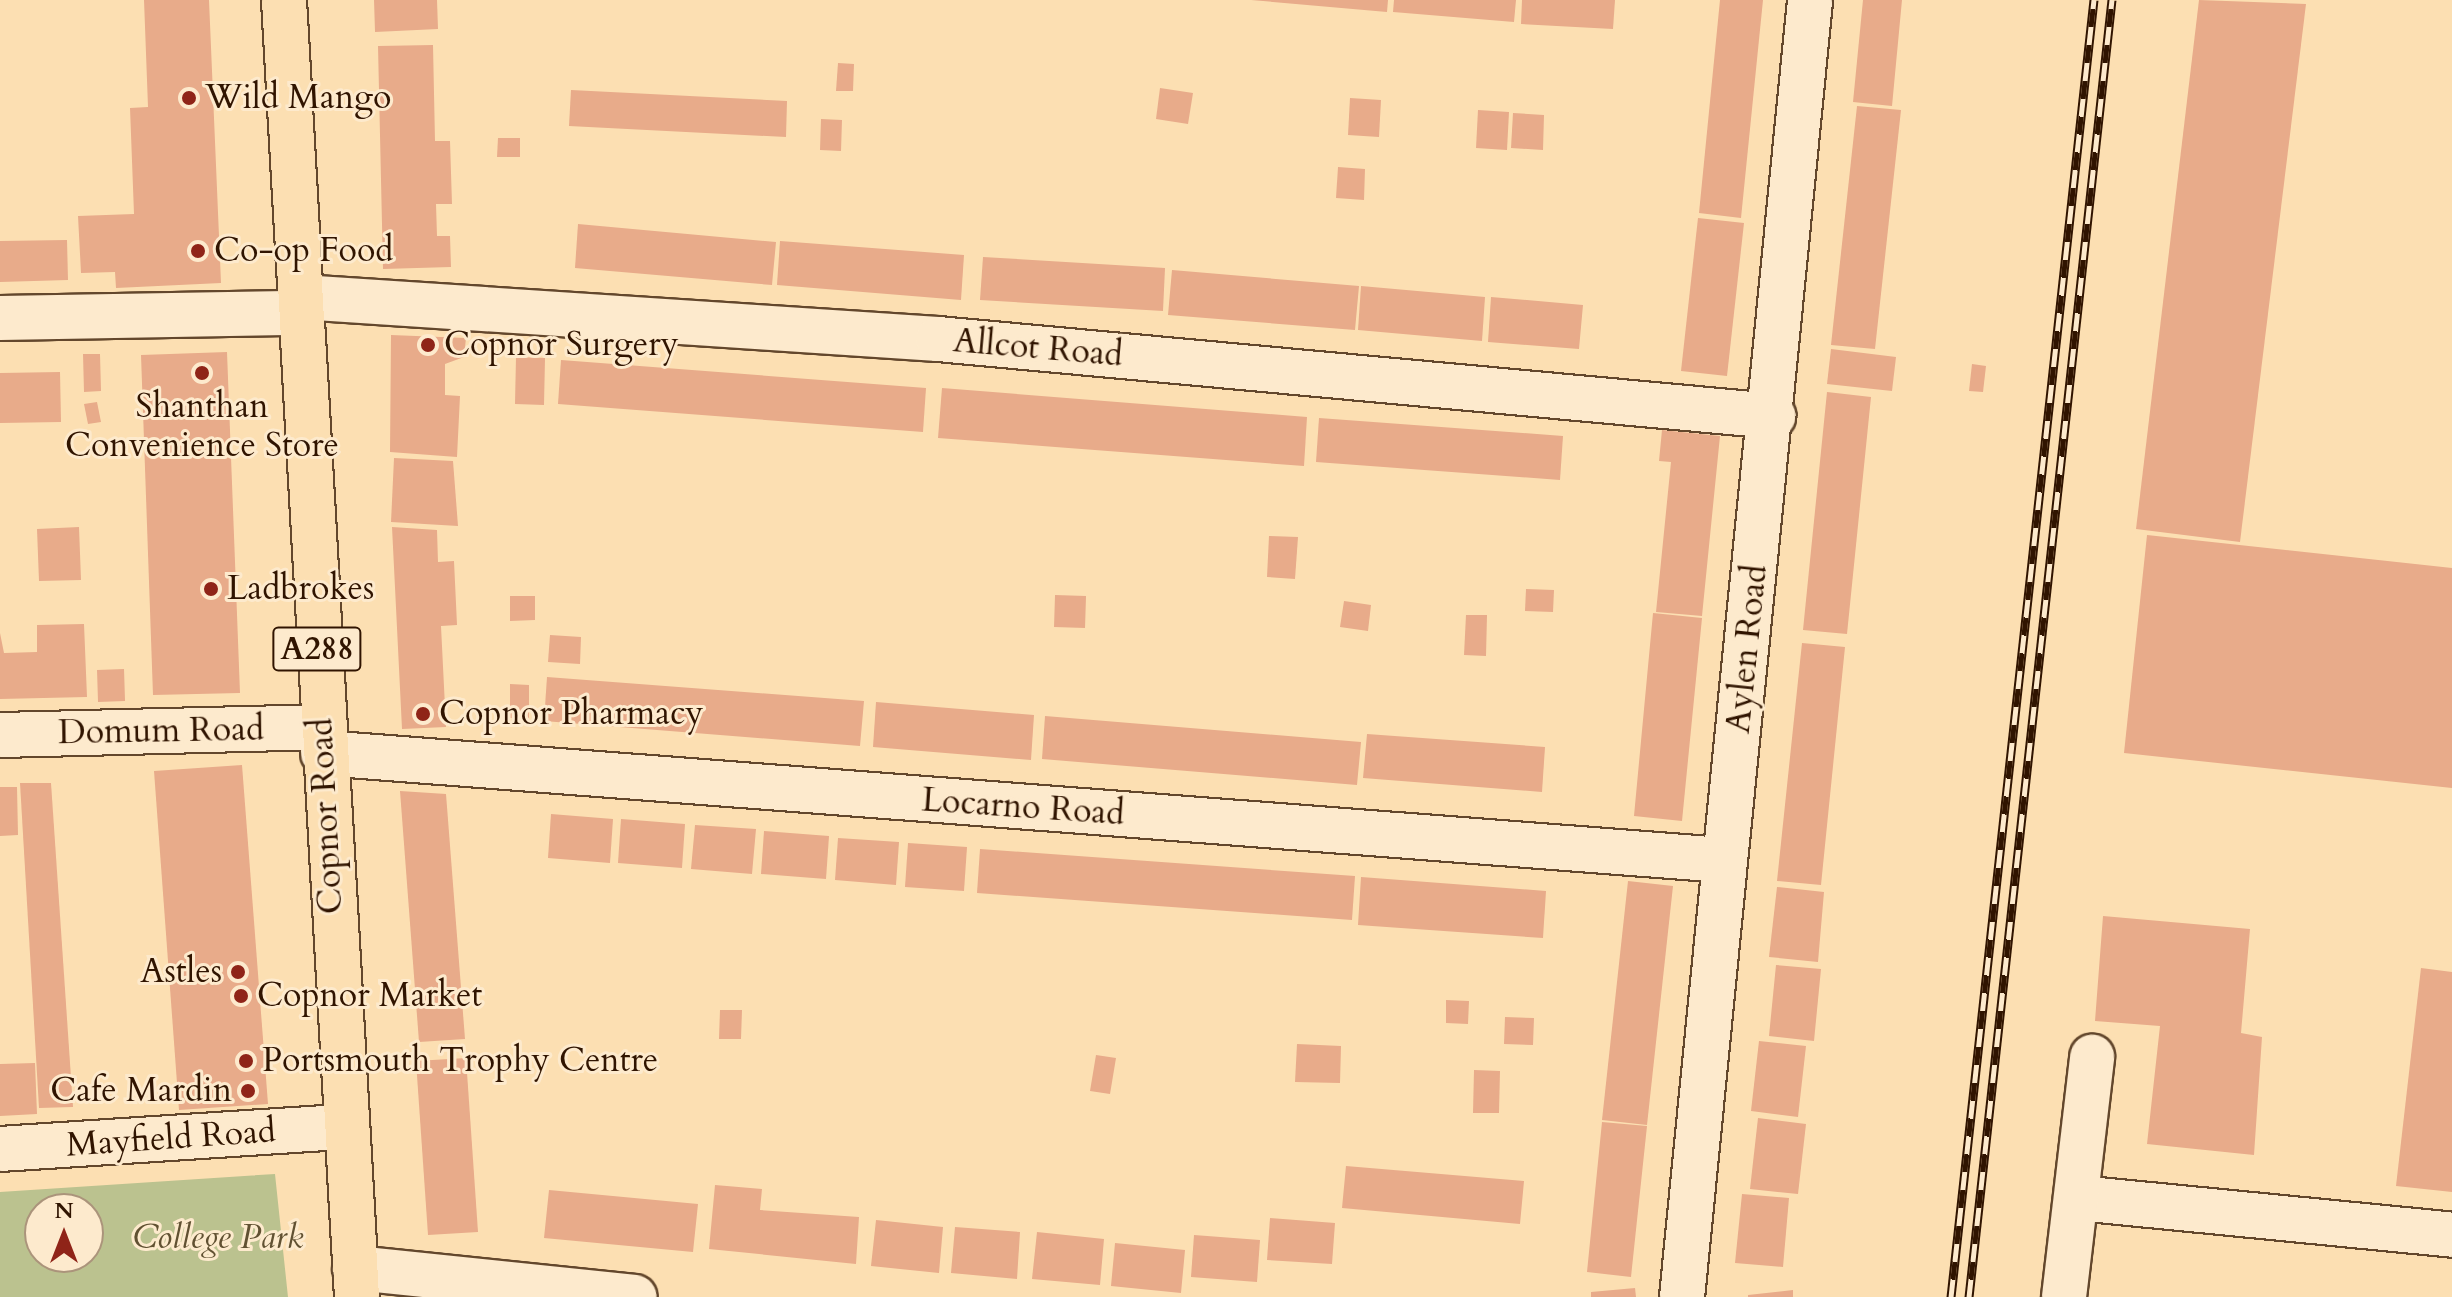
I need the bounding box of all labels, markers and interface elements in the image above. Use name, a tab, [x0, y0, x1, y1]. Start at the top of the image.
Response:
place label: Wild Mango	[205, 78, 391, 118]
marker: Wild Mango	[180, 89, 198, 107]
place label: Co-op Food	[214, 231, 393, 271]
marker: Co-op Food	[189, 242, 207, 260]
street label: Allcot Road	[952, 320, 1124, 376]
place label: Copnor Surgery	[444, 325, 679, 365]
marker: Copnor Surgery	[419, 336, 437, 354]
marker: Shanthan Convenience Store	[193, 364, 211, 382]
place label: Shanthan Convenience Store	[65, 386, 339, 466]
street label: Aylen Road	[1718, 563, 1776, 735]
place label: Ladbrokes	[227, 569, 374, 609]
marker: Ladbrokes	[202, 580, 220, 598]
road number: A288	[271, 621, 363, 677]
place label: Copnor Pharmacy	[439, 694, 703, 734]
marker: Copnor Pharmacy	[414, 705, 432, 723]
street label: Domum Road	[58, 709, 264, 753]
street label: Copnor Road	[300, 717, 352, 915]
street label: Locarno Road	[920, 780, 1126, 834]
place label: Astles	[140, 952, 222, 992]
marker: Astles	[229, 963, 247, 981]
place label: Copnor Market	[257, 976, 482, 1016]
marker: Copnor Market	[232, 987, 250, 1005]
place label: Portsmouth Trophy Centre	[262, 1041, 658, 1081]
marker: Portsmouth Trophy Centre	[237, 1052, 255, 1070]
place label: Cafe Mardin	[50, 1071, 232, 1111]
marker: Cafe Mardin	[239, 1082, 257, 1100]
street label: Mayfield Road	[65, 1110, 277, 1166]
north arrow	[24, 1193, 104, 1273]
text: N	[54, 1196, 74, 1226]
park label: College Park	[132, 1218, 304, 1258]

